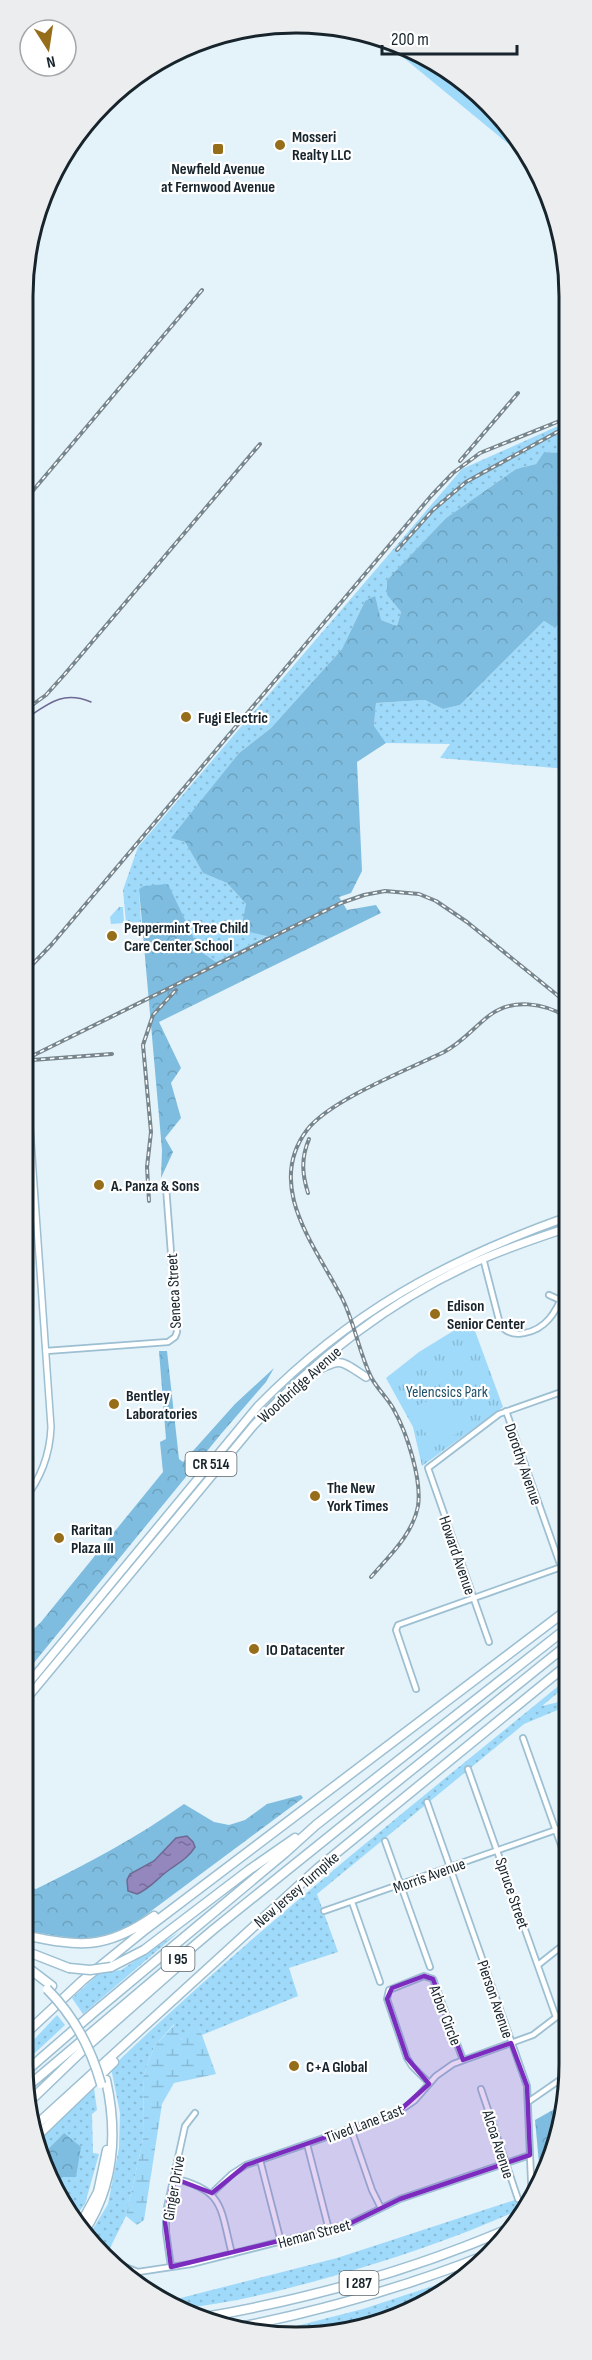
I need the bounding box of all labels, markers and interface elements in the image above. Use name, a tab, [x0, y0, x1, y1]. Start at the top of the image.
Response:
north arrow	[18, 18, 78, 78]
scale bar	[382, 18, 517, 56]
text: 200 m	[391, 29, 429, 50]
text: N	[45, 51, 57, 71]
place label: Mosseri Realty LLC	[292, 128, 351, 165]
marker: Mosseri Realty LLC	[273, 138, 287, 152]
marker: Newfield Avenue at Fernwood Avenue	[211, 142, 225, 156]
place label: Newfield Avenue at Fernwood Avenue	[161, 160, 275, 197]
place label: Fugi Electric	[198, 709, 268, 728]
marker: Fugi Electric	[179, 710, 193, 724]
place label: Peppermint Tree Child Care Center School	[124, 919, 248, 956]
marker: Peppermint Tree Child Care Center School	[105, 929, 119, 943]
place label: A. Panza & Sons	[110, 1177, 199, 1196]
marker: A. Panza & Sons	[92, 1178, 106, 1192]
street label: Seneca Street	[163, 1253, 186, 1329]
place label: Edison Senior Center	[447, 1297, 525, 1334]
marker: Edison Senior Center	[428, 1307, 442, 1321]
street label: Woodbridge Avenue	[254, 1343, 346, 1427]
park label: Yelencsics Park	[406, 1383, 488, 1402]
place label: Bentley Laboratories	[126, 1387, 197, 1424]
marker: Bentley Laboratories	[107, 1397, 121, 1411]
street label: Dorothy Avenue	[500, 1421, 545, 1508]
road number: CR 514	[186, 1452, 236, 1476]
place label: The New York Times	[327, 1479, 388, 1516]
marker: The New York Times	[308, 1489, 322, 1503]
street label: Howard Avenue	[434, 1513, 479, 1597]
place label: Raritan Plaza III	[71, 1521, 114, 1558]
marker: Raritan Plaza III	[52, 1531, 66, 1545]
place label: IO Datacenter	[266, 1641, 345, 1660]
marker: IO Datacenter	[247, 1642, 261, 1656]
street label: New Jersey Turnpike	[251, 1848, 343, 1932]
street label: Morris Avenue	[391, 1855, 468, 1898]
street label: Spruce Street	[491, 1855, 533, 1932]
road number: I 95	[162, 1947, 195, 1971]
street label: Pierson Avenue	[472, 1958, 517, 2041]
street label: Arbor Circle	[424, 1982, 465, 2048]
place label: C+A Global	[306, 2058, 368, 2077]
marker: C+A Global	[287, 2059, 301, 2073]
street label: Tived Lane East	[323, 2101, 406, 2148]
street label: Alcoa Avenue	[477, 2107, 518, 2181]
street label: Ginger Drive	[159, 2154, 190, 2222]
street label: Heman Street	[276, 2216, 353, 2253]
road number: I 287	[340, 2271, 378, 2295]

